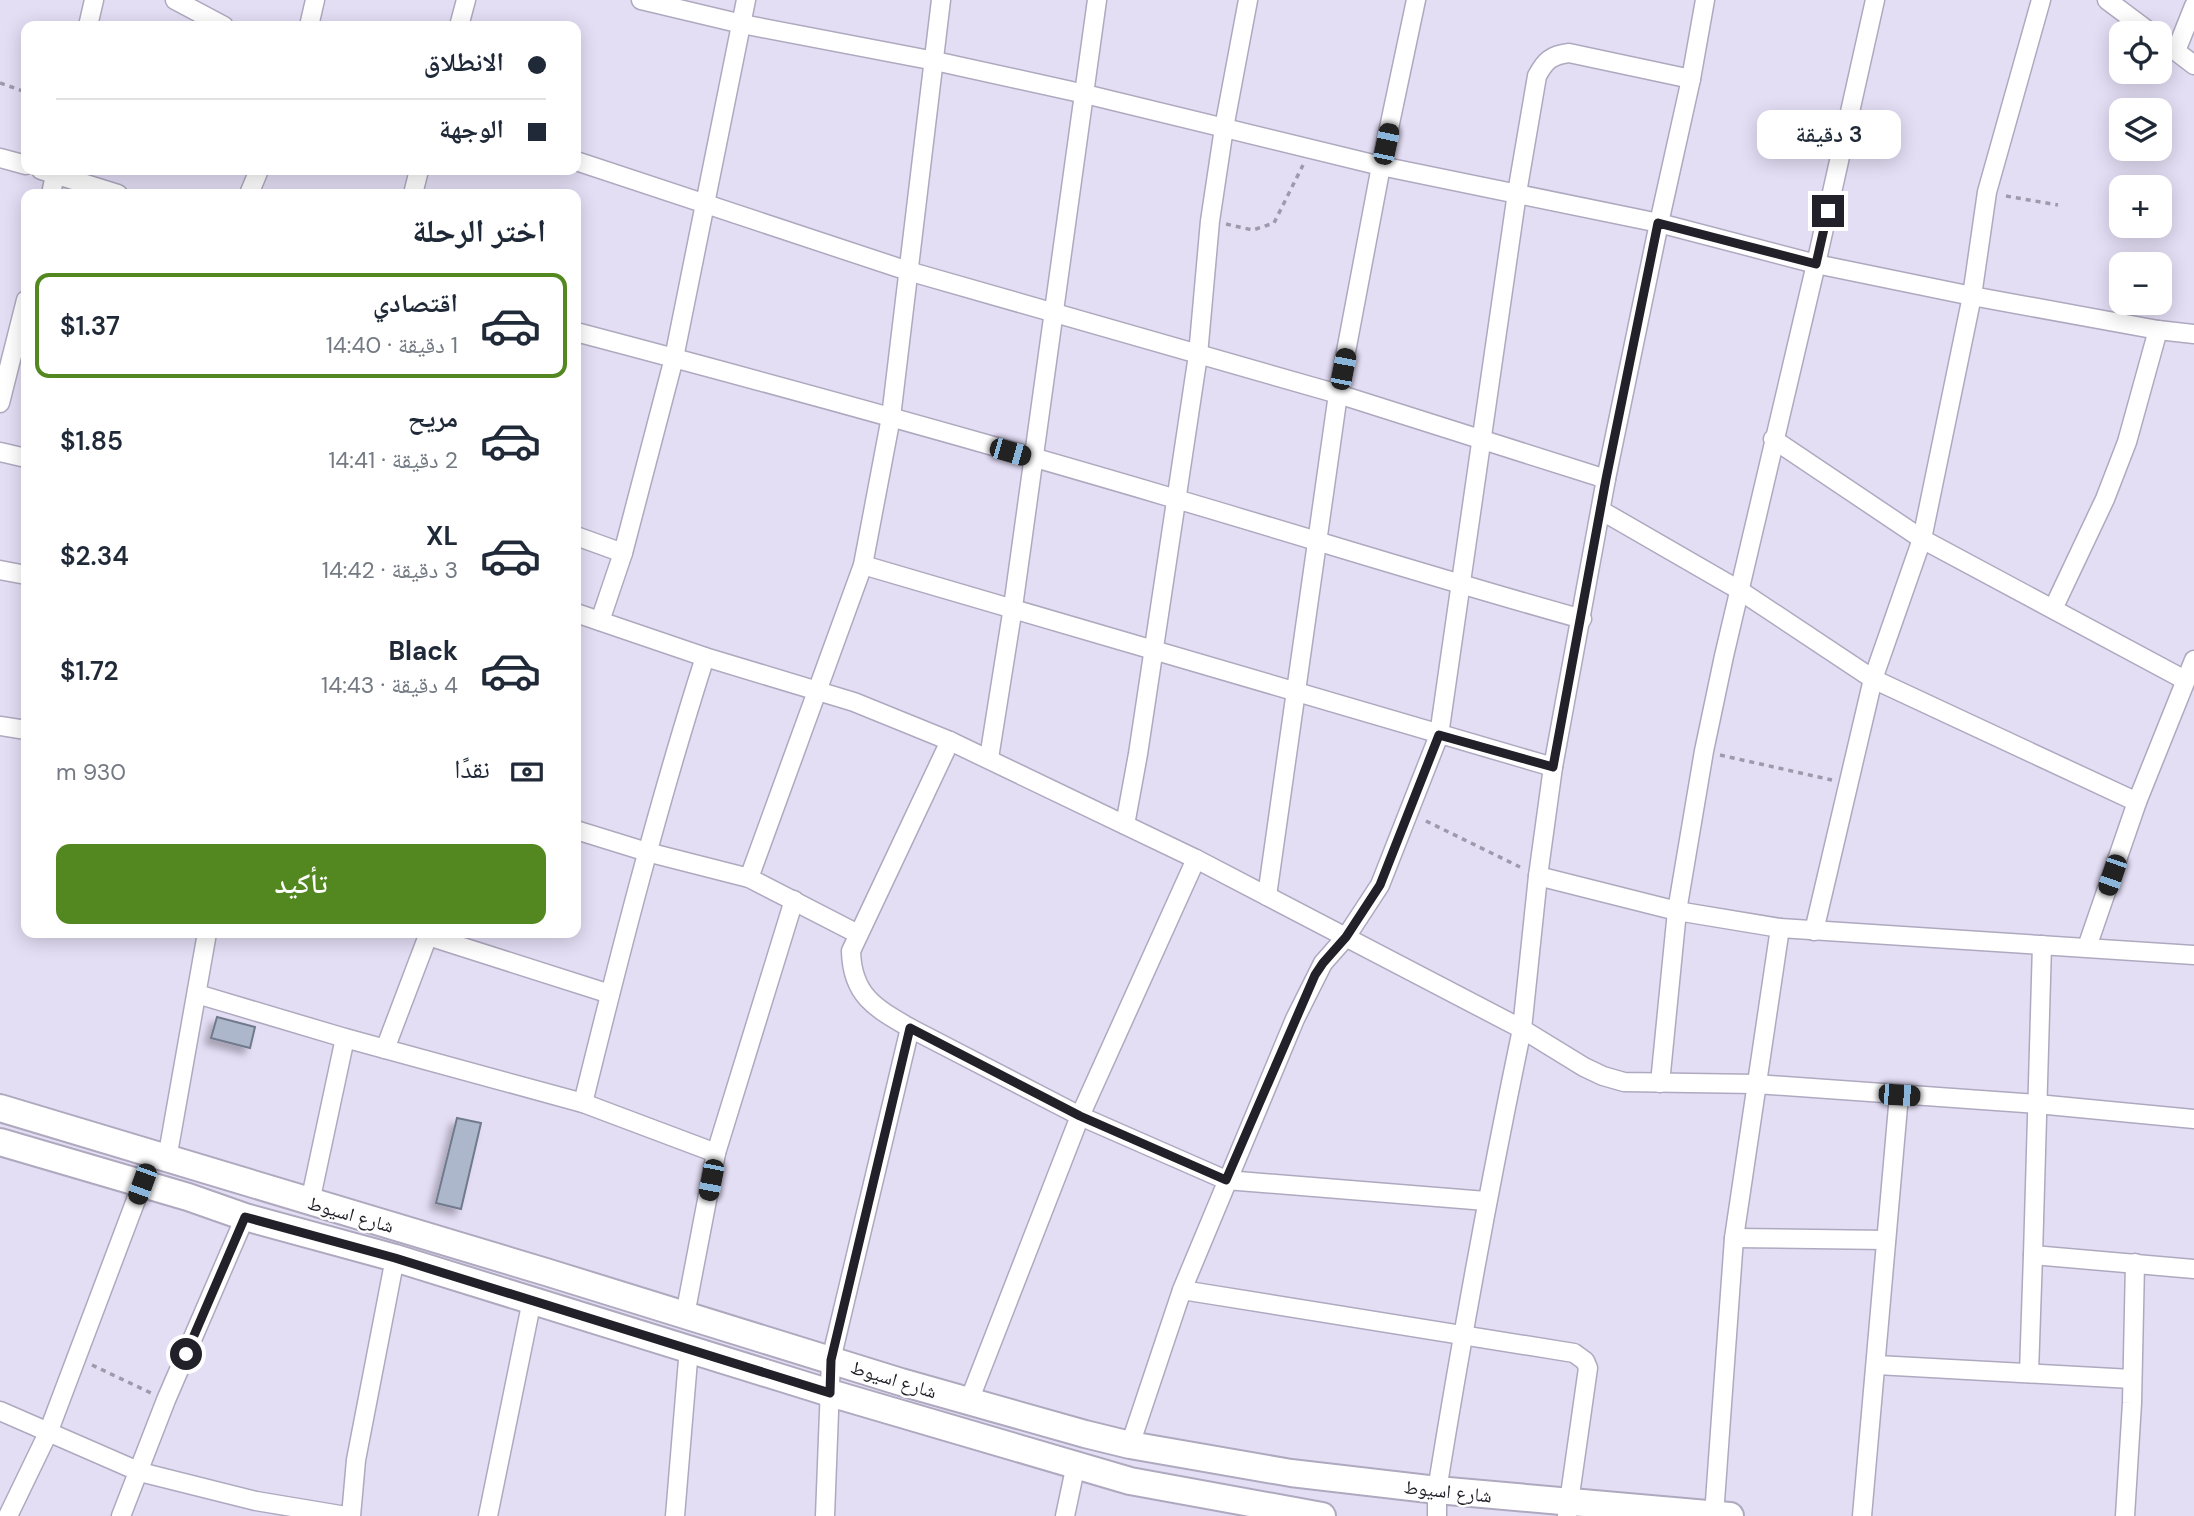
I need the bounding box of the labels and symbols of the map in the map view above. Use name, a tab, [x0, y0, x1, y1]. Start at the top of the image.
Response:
callout: 3 دقيقة	[1756, 110, 1900, 158]
car	[1372, 121, 1401, 167]
route end	[1812, 195, 1844, 227]
car	[1329, 346, 1358, 392]
car	[987, 436, 1034, 468]
car	[2096, 852, 2129, 898]
car	[1878, 1083, 1921, 1107]
car	[697, 1157, 726, 1203]
car	[125, 1161, 160, 1207]
street label: شارع اسيوط	[305, 1190, 397, 1239]
route start	[170, 1338, 202, 1370]
street label: شارع اسيوط	[848, 1355, 940, 1404]
street label: شارع اسيوط	[1403, 1474, 1493, 1509]

